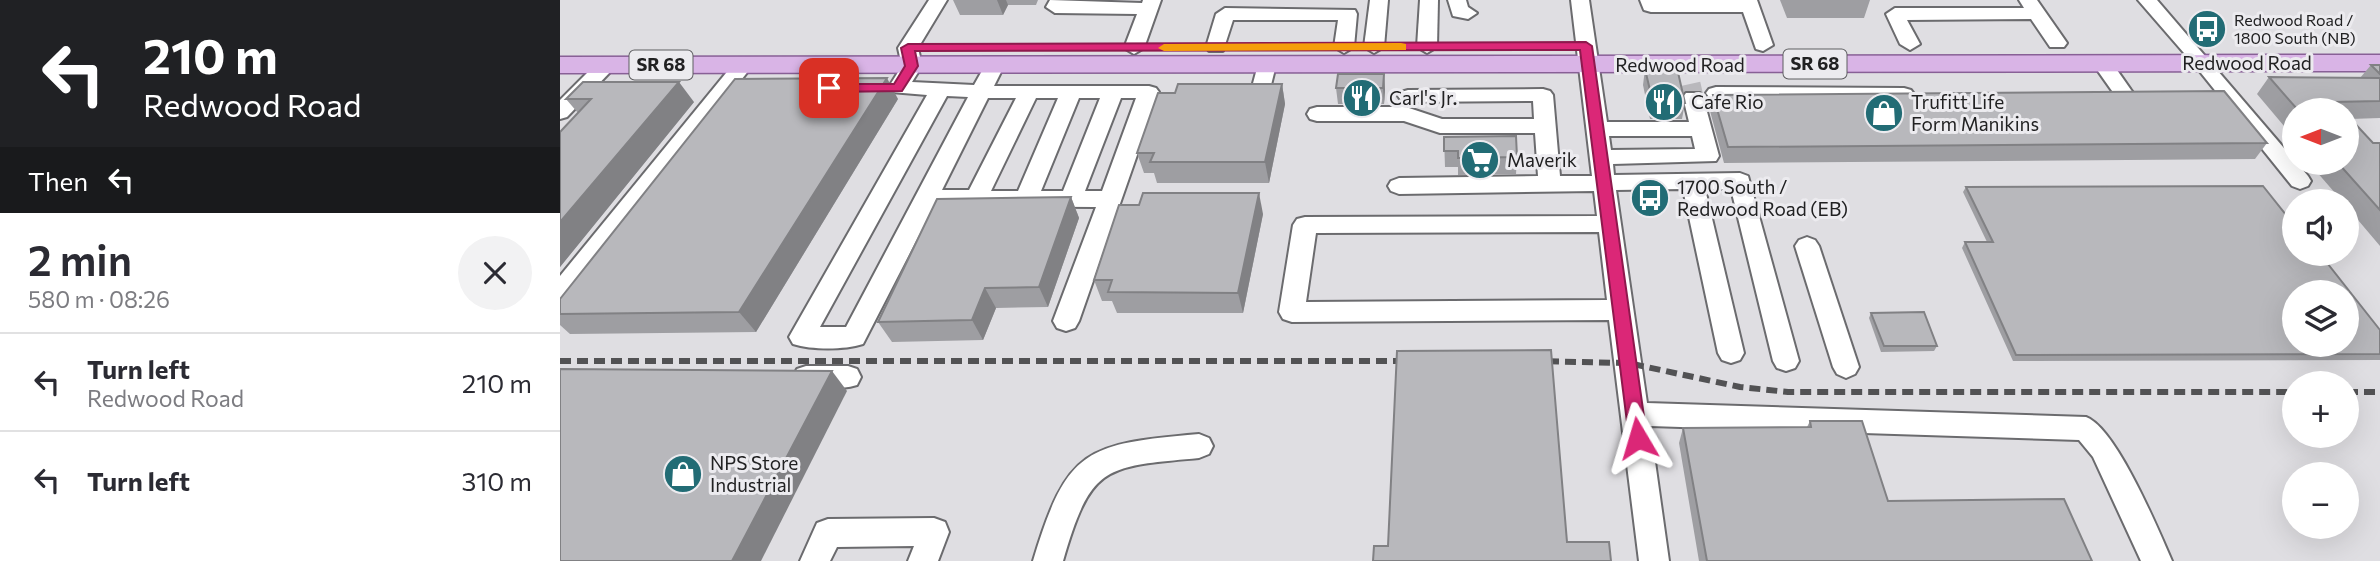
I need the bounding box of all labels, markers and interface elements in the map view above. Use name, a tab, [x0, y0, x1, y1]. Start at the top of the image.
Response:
bus stop icon: Redwood Road / 1800 South (NB)	[2186, 8, 2228, 50]
place label: Redwood Road / 1800 South (NB)	[2234, 10, 2356, 47]
text: 210 m	[143, 24, 278, 84]
icon: left	[28, 28, 119, 119]
road number: SR 68	[1784, 50, 1846, 78]
road number: SR 68	[630, 51, 692, 80]
street label: Redwood Road	[2182, 51, 2312, 74]
street label: Redwood Road	[1615, 53, 1745, 76]
pin	[799, 58, 859, 118]
icon: arrive	[810, 69, 848, 107]
restaurant icon: Carl's Jr.	[1341, 77, 1383, 119]
restaurant icon: Cafe Rio	[1643, 81, 1685, 123]
text: Redwood Road	[143, 84, 361, 124]
place label: Carl's Jr.	[1389, 86, 1457, 109]
place label: Cafe Rio	[1691, 90, 1764, 113]
place label: Trufitt Life Form Manikins	[1911, 90, 2039, 135]
shop icon: Trufitt Life Form Manikins	[1863, 92, 1905, 134]
north arrow	[2282, 98, 2359, 175]
map controls	[2282, 98, 2359, 539]
supermarket icon: Maverik	[1459, 139, 1501, 181]
place label: Maverik	[1507, 148, 1577, 171]
icon: left	[102, 161, 140, 199]
text: Then	[28, 165, 88, 196]
place label: 1700 South / Redwood Road (EB)	[1677, 175, 1848, 220]
bus stop icon: 1700 South / Redwood Road (EB)	[1629, 177, 1671, 219]
button: sound	[2282, 189, 2359, 266]
text: 2 min	[28, 233, 132, 285]
button: close	[458, 236, 532, 310]
button: layers	[2282, 280, 2359, 357]
text: 580 m · 08:26	[28, 285, 170, 313]
text: Turn left	[87, 353, 190, 384]
icon: left	[28, 363, 66, 401]
text: 210 m	[462, 367, 532, 398]
button: +	[2282, 371, 2359, 448]
text: Redwood Road	[87, 384, 244, 412]
position arrow	[1601, 401, 1675, 475]
place label: NPS Store Industrial	[710, 451, 798, 496]
shop icon: NPS Store Industrial	[662, 453, 704, 495]
icon: left	[28, 461, 66, 499]
button: −	[2282, 462, 2359, 539]
text: Turn left	[87, 465, 190, 496]
text: 310 m	[461, 465, 532, 496]

